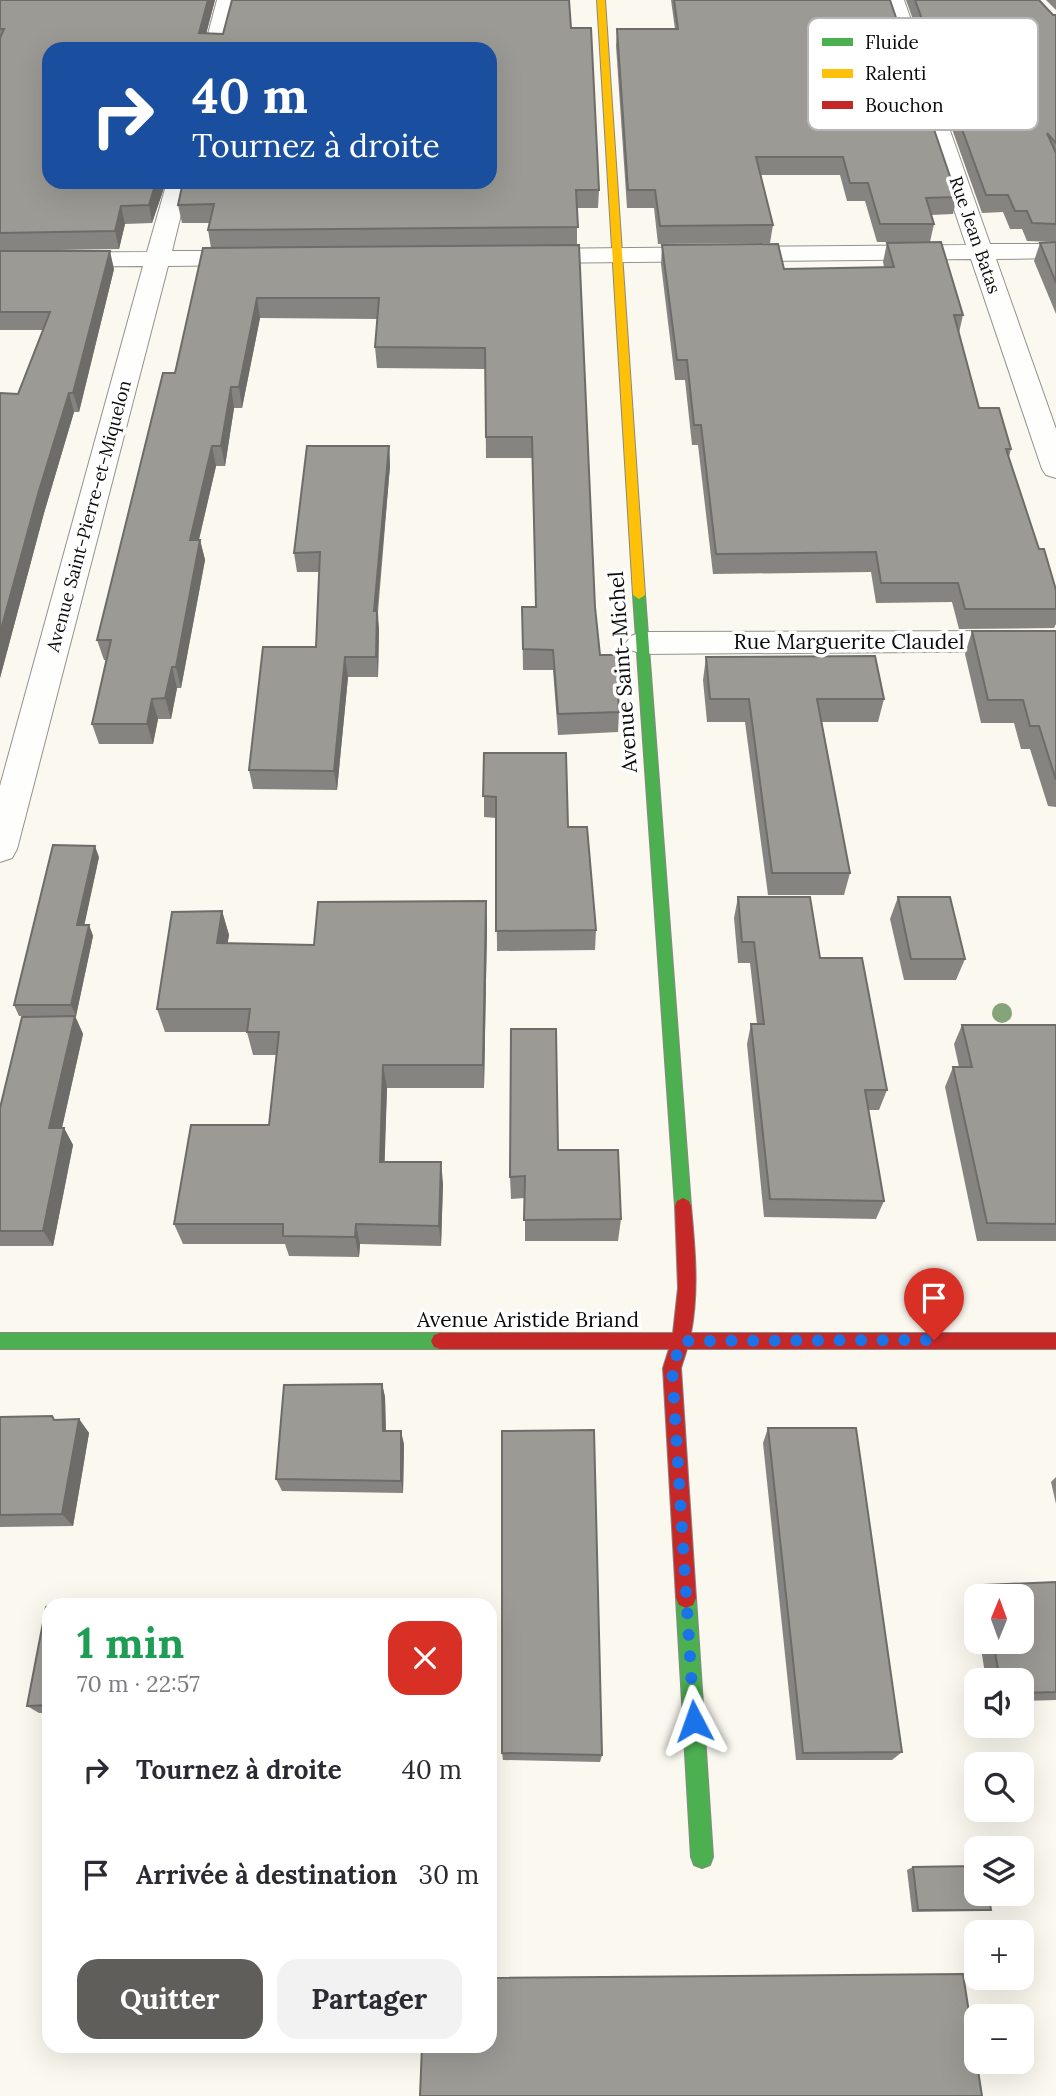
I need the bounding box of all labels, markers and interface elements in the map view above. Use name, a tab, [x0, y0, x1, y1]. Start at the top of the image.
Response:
legend	[808, 18, 1038, 130]
text: Fluide	[865, 30, 919, 54]
text: Ralenti	[865, 61, 926, 85]
text: 40 m	[192, 64, 308, 126]
icon: right	[77, 70, 168, 161]
text: Bouchon	[865, 93, 943, 117]
text: Tournez à droite	[192, 125, 440, 166]
street label: Rue Jean Batas	[945, 173, 1006, 297]
street label: Avenue Saint-Pierre-et-Miquelon	[41, 377, 136, 655]
street label: Avenue Saint-Michel	[602, 570, 643, 775]
street label: Rue Marguerite Claudel	[734, 628, 964, 655]
pin	[904, 1268, 964, 1340]
icon: arrive	[915, 1279, 953, 1317]
street label: Avenue Aristide Briand	[416, 1306, 639, 1333]
north arrow	[964, 1584, 1034, 1654]
map controls	[964, 1584, 1034, 2074]
text: 1 min	[77, 1616, 184, 1670]
button: close	[388, 1621, 462, 1695]
button: sound	[964, 1668, 1034, 1738]
text: 70 m · 22:57	[77, 1669, 200, 1698]
position arrow	[657, 1684, 731, 1758]
icon: right	[77, 1751, 115, 1789]
button: search	[964, 1752, 1034, 1822]
text: Tournez à droite	[136, 1753, 342, 1786]
text: 40 m	[402, 1753, 462, 1786]
button: layers	[964, 1836, 1034, 1906]
icon: arrive	[77, 1856, 115, 1894]
text: Arrivée à destination	[136, 1858, 397, 1891]
text: 30 m	[418, 1858, 479, 1891]
button: +	[964, 1920, 1034, 1990]
button: Quitter	[77, 1959, 263, 2039]
button: Partager	[277, 1959, 462, 2039]
button: −	[964, 2004, 1034, 2074]

